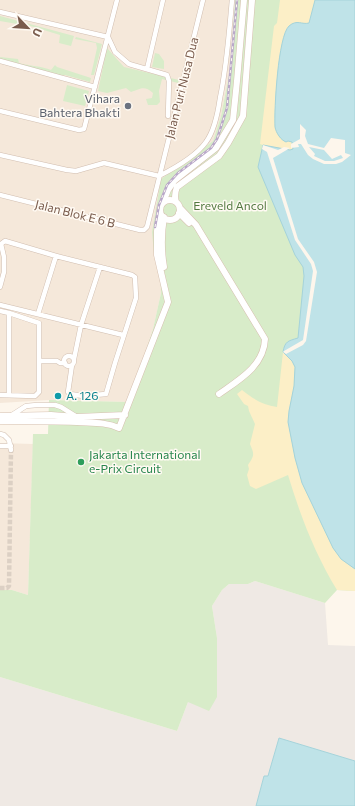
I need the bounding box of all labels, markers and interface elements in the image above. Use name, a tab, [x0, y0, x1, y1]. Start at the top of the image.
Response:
north arrow	[8, 8, 48, 48]
text: U	[30, 26, 45, 39]
street label: Jalan Puri Nusa Dua	[162, 35, 201, 140]
place label: Vihara Bahtera Bhakti	[39, 91, 120, 119]
marker: Vihara Bahtera Bhakti	[123, 101, 133, 111]
street label: Jalan Blok E 6 B	[34, 196, 117, 231]
park label: Ereveld Ancol	[193, 198, 267, 212]
place label: A. 126	[66, 388, 98, 402]
marker: A. 126	[53, 391, 63, 401]
place label: Jakarta International e-Prix Circuit	[89, 447, 201, 475]
marker: Jakarta International e-Prix Circuit	[76, 457, 86, 467]

